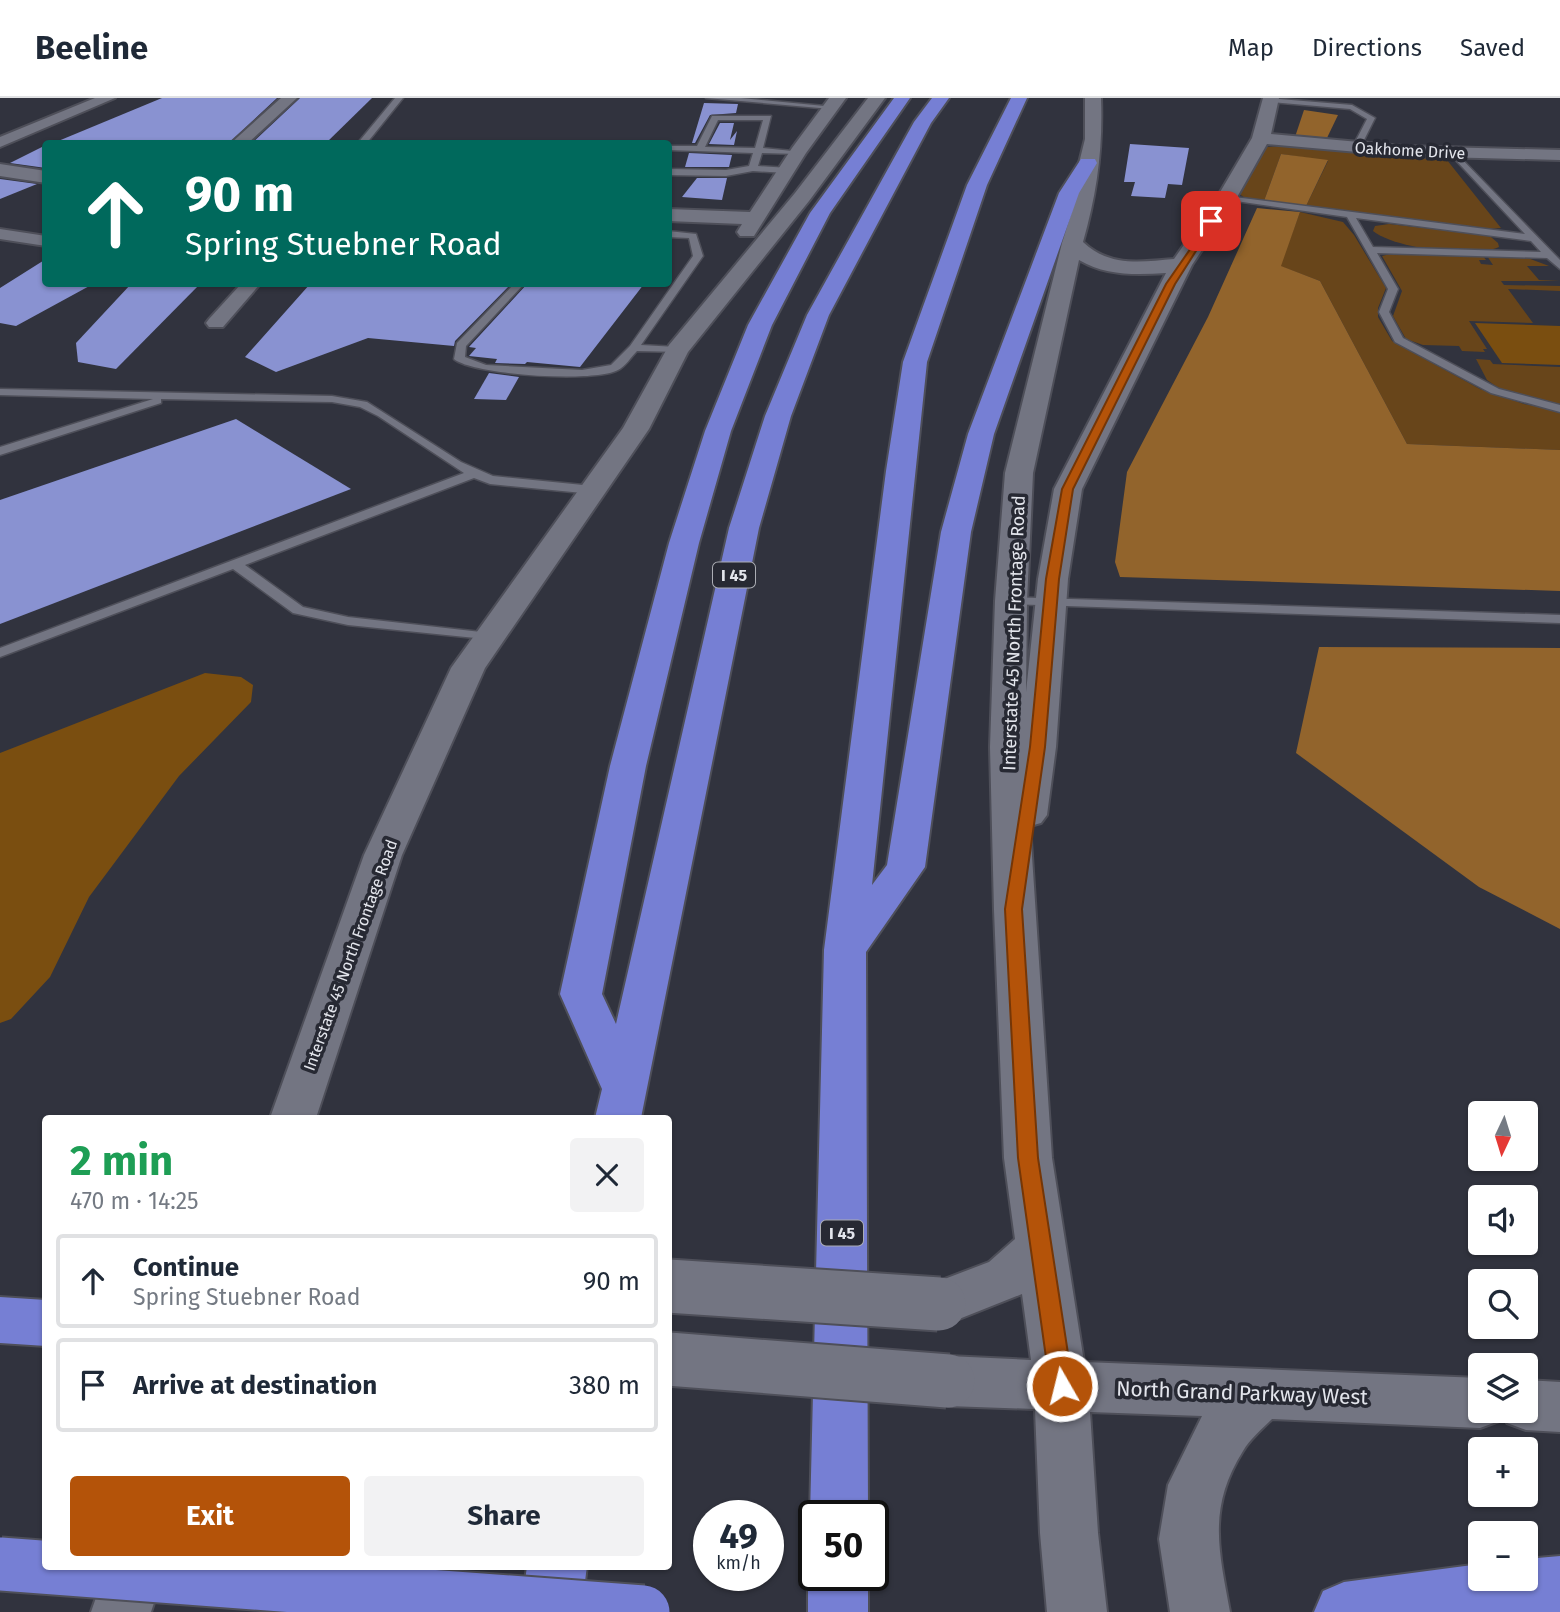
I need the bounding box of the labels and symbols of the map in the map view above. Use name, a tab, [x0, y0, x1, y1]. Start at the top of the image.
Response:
street label: Oakhome Drive	[1354, 138, 1466, 163]
pin	[1181, 191, 1241, 251]
street label: Interstate 45 North Frontage Road	[998, 495, 1030, 771]
road number: I 45	[713, 562, 755, 588]
street label: Interstate 45 North Frontage Road	[300, 837, 401, 1073]
north arrow	[1468, 1101, 1538, 1171]
road number: I 45	[821, 1220, 863, 1246]
position arrow	[1025, 1349, 1099, 1423]
street label: North Grand Parkway West	[1116, 1376, 1369, 1410]
speed limit sign: 50	[798, 1500, 889, 1591]

